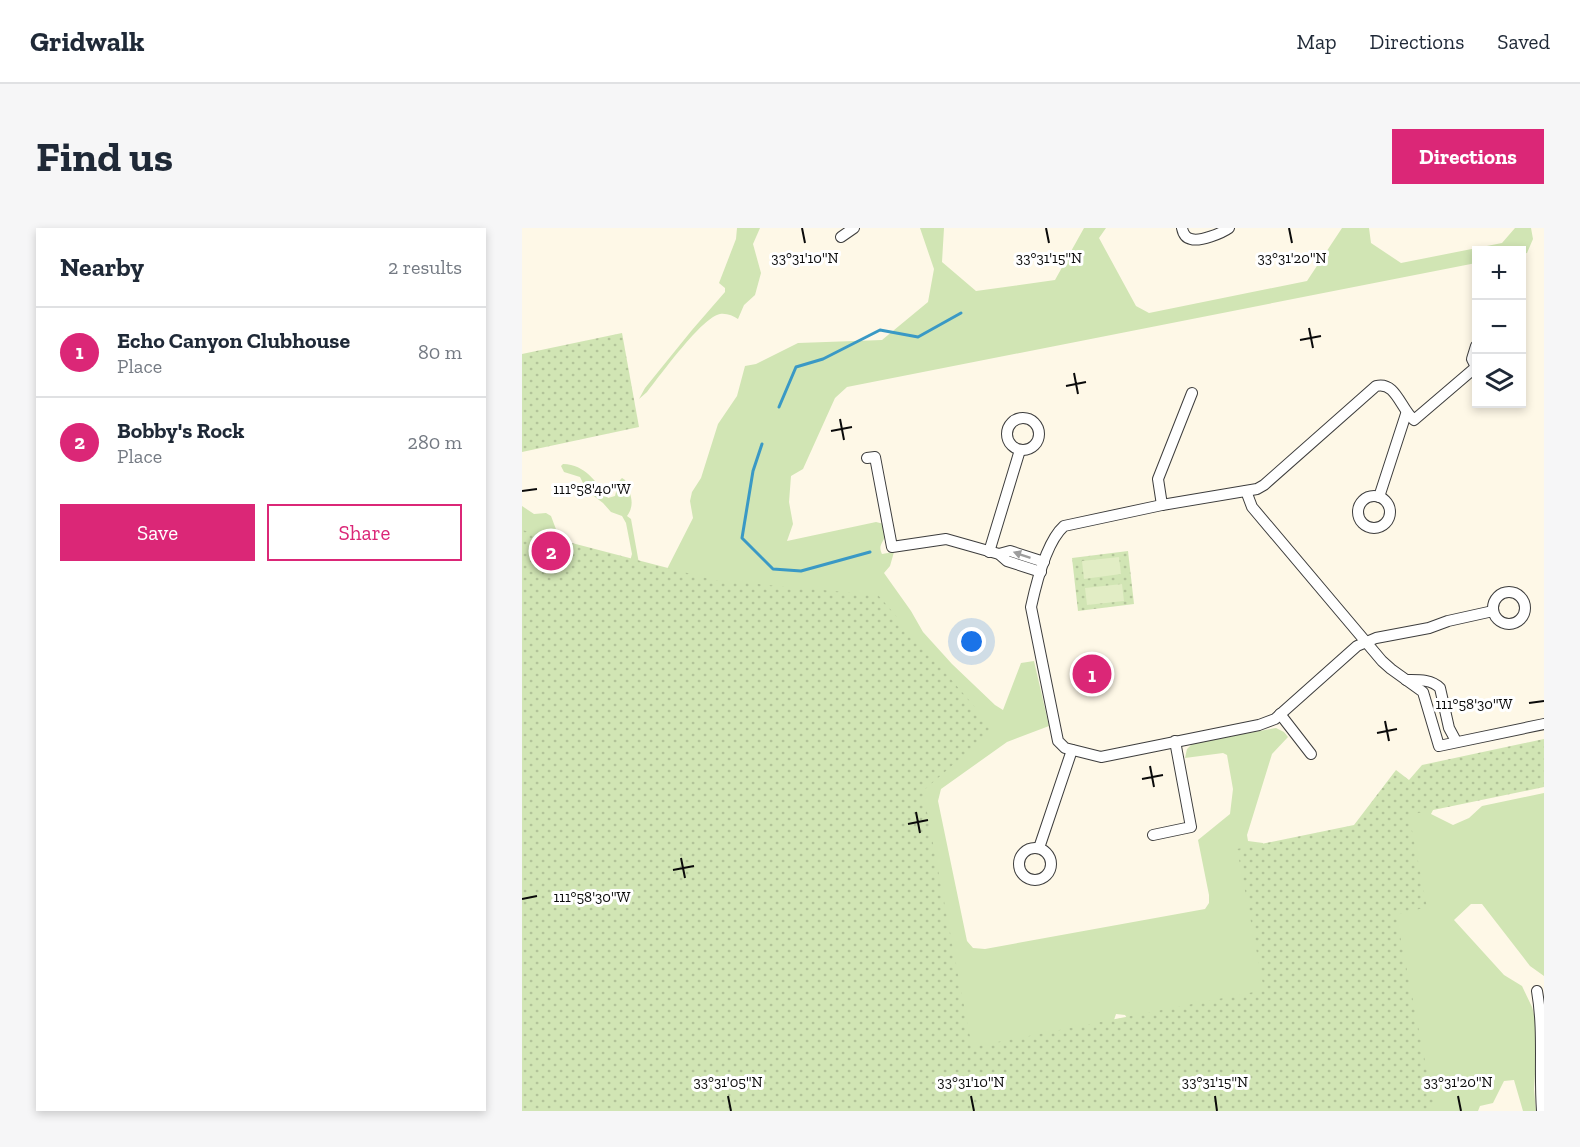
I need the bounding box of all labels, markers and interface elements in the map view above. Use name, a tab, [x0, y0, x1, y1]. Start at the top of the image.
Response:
text: Gridwalk	[30, 25, 144, 58]
text: Map	[1297, 29, 1337, 54]
text: Directions	[1370, 29, 1464, 54]
text: Saved	[1497, 29, 1550, 54]
button: Directions	[1392, 129, 1544, 184]
text: Find us	[36, 131, 173, 182]
map controls	[1472, 246, 1526, 408]
button: +	[1472, 246, 1526, 300]
text: 33°31'10"N	[771, 249, 839, 267]
text: 33°31'15"N	[1016, 249, 1082, 267]
text: 33°31'20"N	[1257, 249, 1327, 267]
text: Nearby	[60, 251, 144, 283]
text: 2 results	[388, 255, 462, 279]
button: −	[1472, 300, 1526, 354]
text: Echo Canyon Clubhouse	[117, 327, 350, 354]
text: 1	[75, 340, 84, 364]
text: 80 m	[418, 340, 462, 364]
text: Place	[117, 354, 162, 378]
button: layers	[1472, 354, 1526, 408]
text: Bobby's Rock	[117, 417, 244, 444]
text: 2	[74, 430, 85, 454]
text: 280 m	[408, 430, 462, 454]
text: Place	[117, 444, 162, 468]
text: 111°58'40"W	[553, 480, 631, 498]
button: Save	[60, 504, 255, 561]
button: Share	[267, 504, 462, 561]
pin: 2	[531, 528, 570, 574]
one-way arrow	[1013, 550, 1031, 560]
your location	[957, 627, 986, 656]
pin: 1	[1072, 652, 1112, 696]
text: 111°58'30"W	[1435, 695, 1513, 713]
text: 111°58'30"W	[553, 888, 631, 906]
text: 33°31'05"N	[693, 1073, 763, 1091]
text: 33°31'10"N	[937, 1073, 1005, 1091]
text: 33°31'15"N	[1182, 1073, 1248, 1091]
text: 33°31'20"N	[1423, 1073, 1493, 1091]

